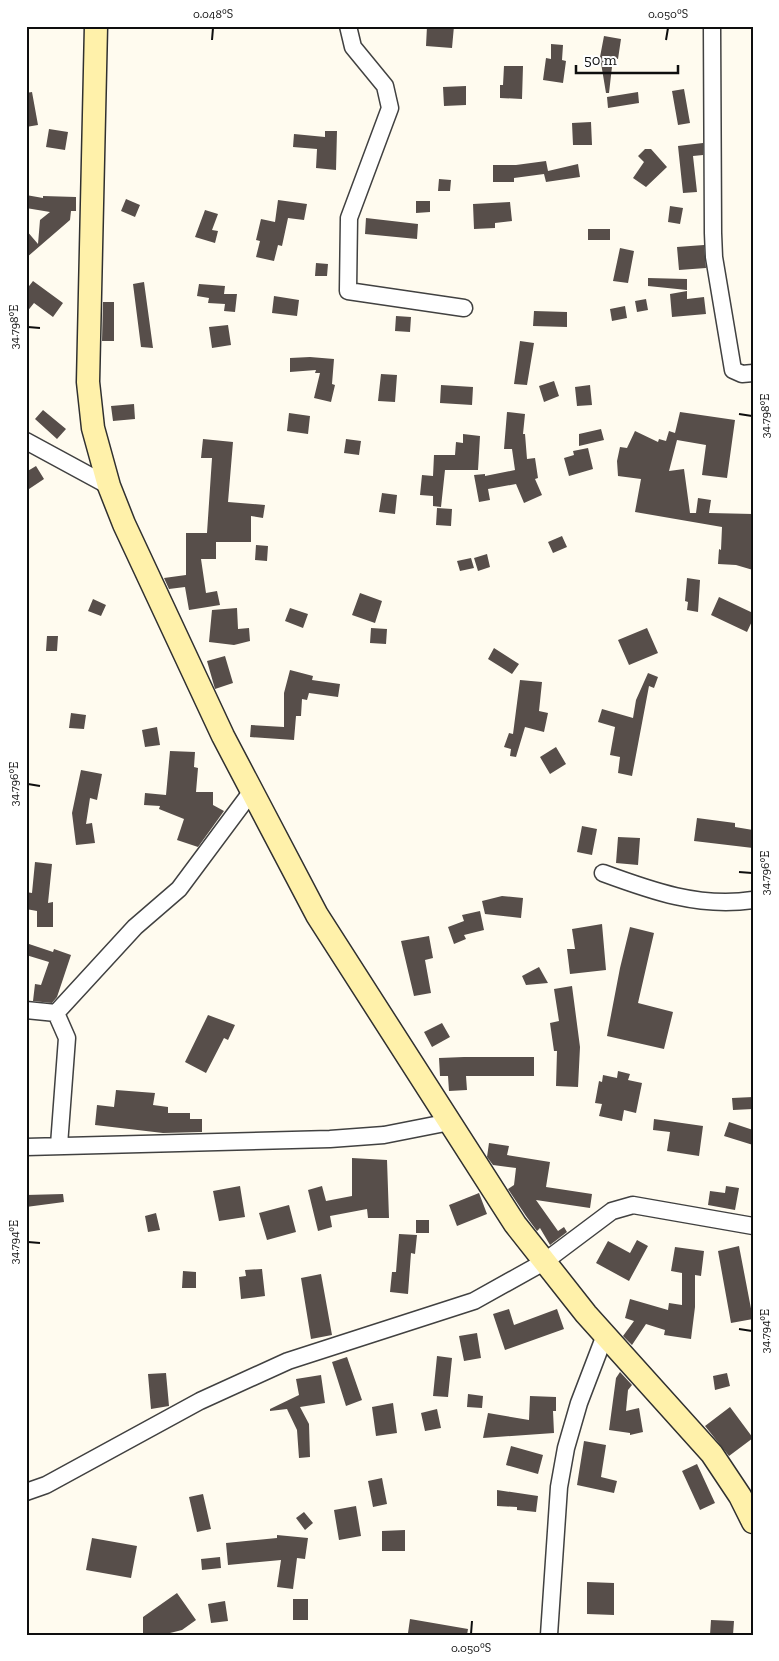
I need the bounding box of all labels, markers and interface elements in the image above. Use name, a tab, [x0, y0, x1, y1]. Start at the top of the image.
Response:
text: 0.048°S	[193, 7, 233, 21]
text: 0.050°S	[648, 7, 688, 21]
scale bar	[576, 42, 679, 74]
text: 50 m	[584, 51, 617, 69]
text: 34.798°E	[7, 305, 21, 349]
text: 34.798°E	[758, 394, 772, 438]
text: 34.796°E	[7, 762, 21, 806]
text: 34.796°E	[758, 851, 772, 895]
text: 34.794°E	[7, 1220, 21, 1264]
text: 34.794°E	[758, 1309, 772, 1353]
text: 0.050°S	[451, 1641, 491, 1655]

